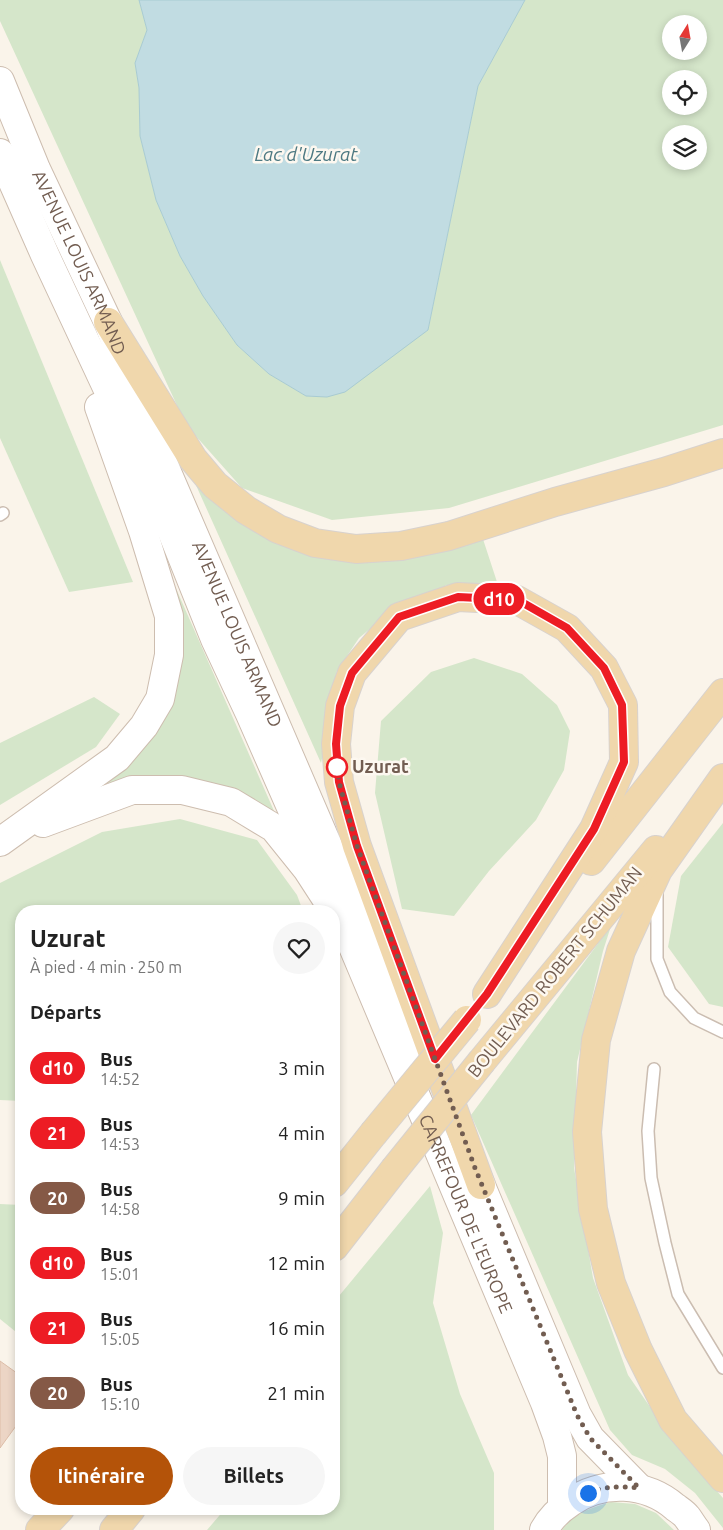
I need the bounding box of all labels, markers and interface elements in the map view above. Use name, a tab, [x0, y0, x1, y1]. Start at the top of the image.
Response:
north arrow	[662, 15, 708, 60]
map controls	[662, 15, 707, 170]
button: locate	[662, 70, 707, 115]
button: layers	[662, 125, 707, 170]
water label: Lac d'Uzurat	[254, 143, 358, 165]
street label: AVENUE LOUIS ARMAND	[29, 167, 130, 357]
street label: AVENUE LOUIS ARMAND	[189, 538, 287, 730]
line badge: d10	[470, 583, 528, 615]
text: d10	[483, 589, 515, 609]
marker: Uzurat	[326, 756, 348, 778]
place label: Uzurat	[352, 756, 409, 776]
street label: BOULEVARD ROBERT SCHUMAN	[463, 862, 645, 1081]
button: heart	[273, 922, 325, 974]
text: Uzurat	[30, 925, 106, 952]
text: À pied · 4 min · 250 m	[30, 958, 182, 976]
text: Départs	[30, 1001, 101, 1023]
text: Bus	[100, 1048, 133, 1070]
text: 3 min	[278, 1057, 325, 1079]
text: d10	[42, 1058, 73, 1078]
text: 14:52	[100, 1070, 140, 1088]
street label: CARREFOUR DE L'EUROPE	[416, 1111, 517, 1316]
text: Bus	[100, 1113, 133, 1135]
text: 4 min	[278, 1122, 325, 1144]
text: 21	[47, 1123, 68, 1143]
text: 14:53	[100, 1135, 140, 1153]
text: Bus	[100, 1178, 133, 1200]
text: 9 min	[278, 1187, 325, 1209]
text: 20	[47, 1188, 68, 1208]
text: 14:58	[100, 1200, 140, 1218]
text: Bus	[100, 1243, 133, 1265]
text: 12 min	[267, 1252, 325, 1274]
text: d10	[42, 1253, 73, 1273]
text: 15:01	[100, 1265, 140, 1283]
text: Bus	[100, 1308, 133, 1330]
text: 16 min	[267, 1317, 325, 1339]
text: 21	[47, 1318, 68, 1338]
text: 15:05	[100, 1330, 140, 1348]
text: Bus	[100, 1373, 133, 1395]
text: 21 min	[267, 1382, 325, 1404]
text: 20	[47, 1383, 68, 1403]
text: 15:10	[100, 1395, 140, 1413]
button: Itinéraire	[30, 1447, 173, 1505]
button: Billets	[183, 1447, 325, 1505]
your location	[576, 1481, 601, 1506]

